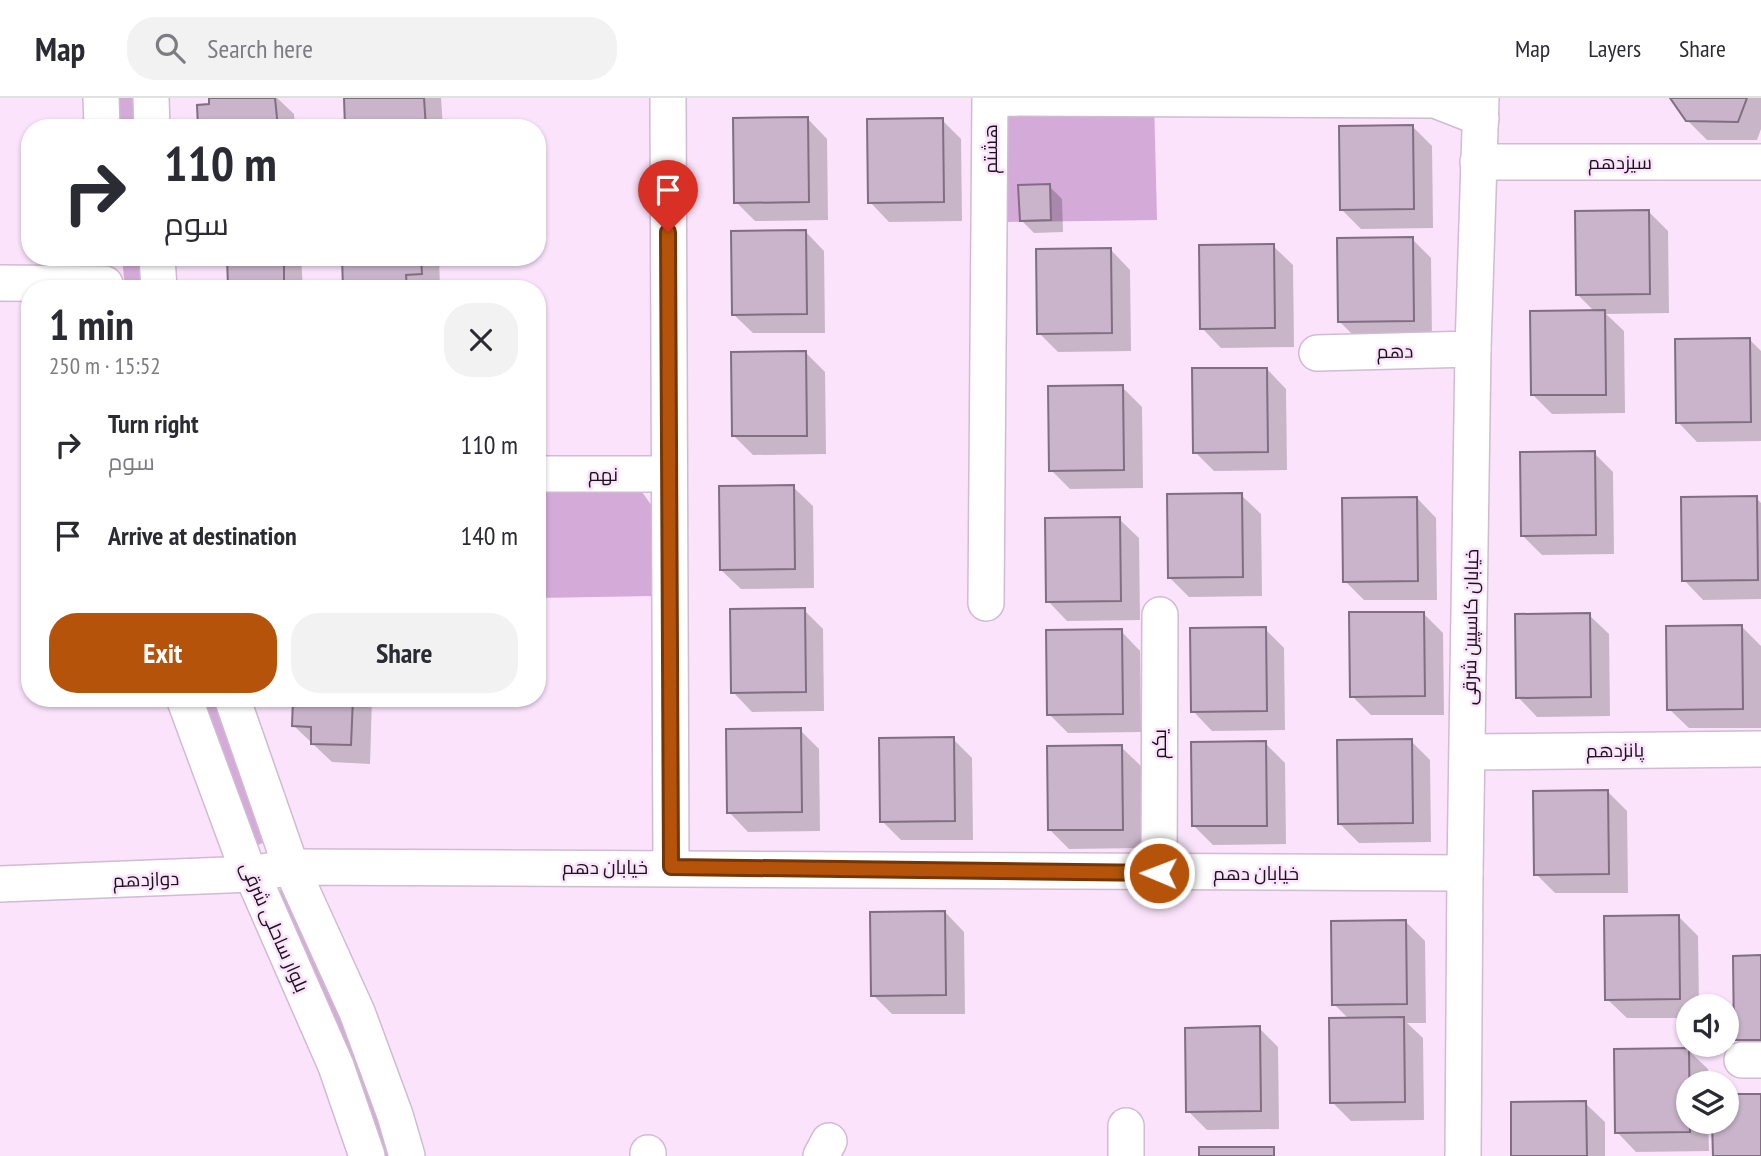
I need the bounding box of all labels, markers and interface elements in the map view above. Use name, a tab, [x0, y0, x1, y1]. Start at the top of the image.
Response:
search box	[127, 17, 617, 80]
text: Map	[35, 27, 85, 70]
icon: search	[151, 29, 189, 67]
text: Search here	[207, 32, 313, 65]
text: Map	[1515, 33, 1550, 64]
text: Layers	[1588, 33, 1641, 64]
text: Share	[1679, 33, 1726, 64]
street label: هشتم	[978, 124, 1004, 174]
text: 110 m	[164, 131, 277, 195]
icon: right	[49, 147, 140, 238]
street label: سیزدهم	[1588, 150, 1652, 176]
pin	[638, 160, 698, 232]
icon: arrive	[649, 171, 687, 209]
text: سوم	[164, 202, 229, 244]
text: 1 min	[49, 297, 134, 352]
button: close	[444, 303, 518, 377]
street label: دهم	[1376, 339, 1414, 365]
text: 250 m · 15:52	[49, 351, 161, 380]
text: Turn right	[108, 407, 199, 440]
icon: right	[49, 426, 87, 464]
text: 110 m	[460, 428, 518, 461]
text: سوم	[108, 447, 155, 476]
street label: نهم	[588, 462, 618, 488]
icon: arrive	[49, 517, 87, 555]
text: Arrive at destination	[108, 519, 297, 552]
text: 140 m	[460, 519, 518, 552]
street label: خیابان کاسپین شرقی	[1457, 549, 1483, 705]
button: Exit	[49, 613, 277, 693]
button: Share	[291, 613, 518, 693]
street label: یکم	[1147, 729, 1173, 759]
street label: پانزدهم	[1586, 737, 1644, 765]
position arrow	[1122, 836, 1196, 910]
street label: خیابان دهم	[562, 855, 648, 881]
street label: بلوار ساحلی شرقی	[236, 858, 314, 996]
street label: خیابان دهم	[1213, 861, 1299, 887]
street label: دوازدهم	[112, 866, 180, 894]
map controls	[1676, 994, 1739, 1134]
button: sound	[1676, 994, 1739, 1057]
button: layers	[1676, 1071, 1739, 1134]

